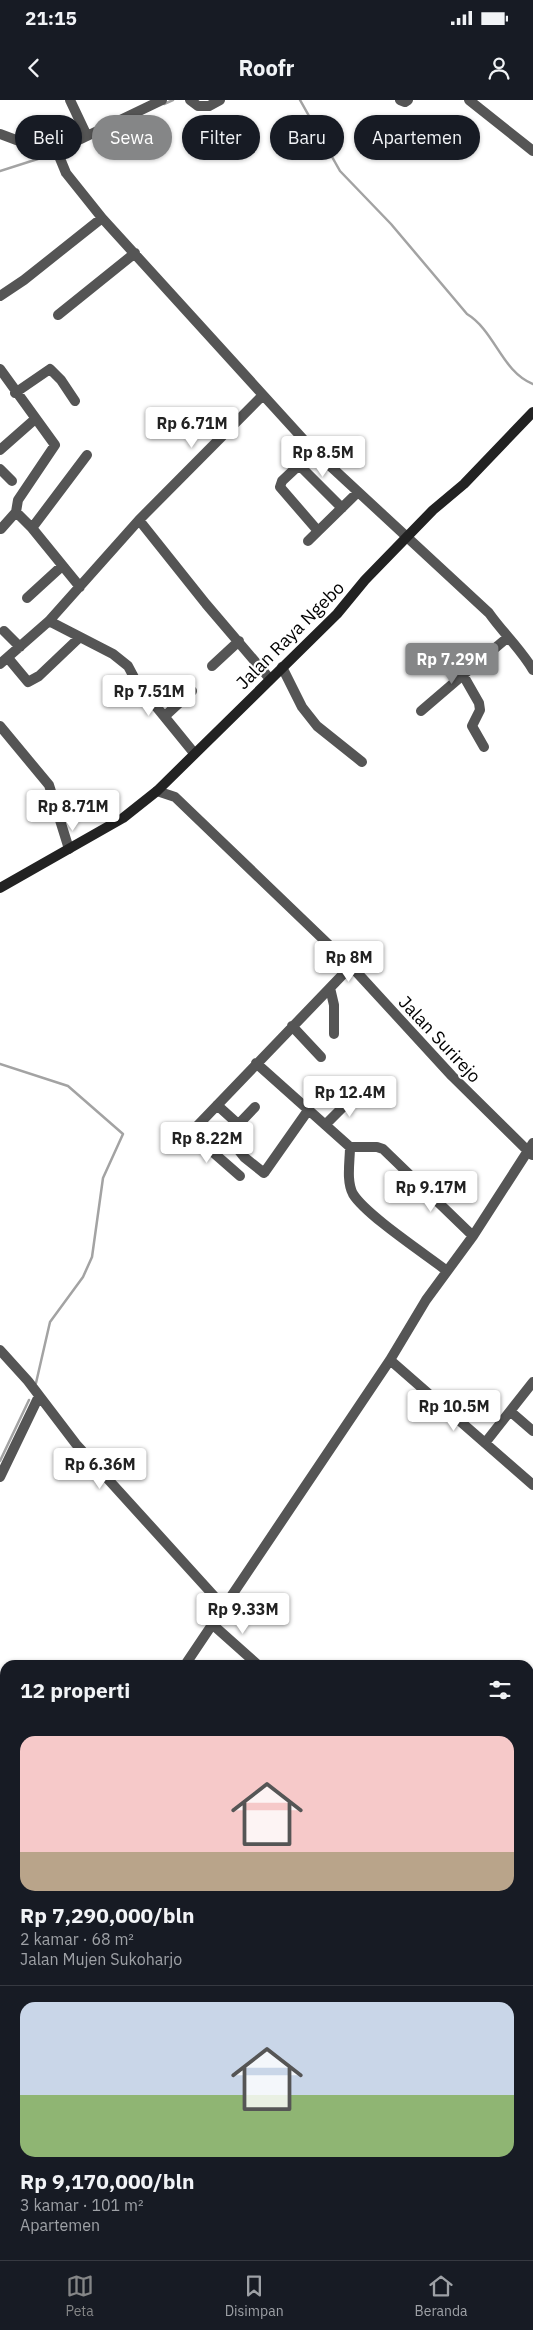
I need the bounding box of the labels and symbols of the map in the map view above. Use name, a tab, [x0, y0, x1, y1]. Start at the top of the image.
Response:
pin: Rp 6.71M	[140, 406, 244, 449]
pin: Rp 8.5M	[277, 436, 369, 478]
street label: Jalan Raya Ngebo	[231, 576, 349, 694]
pin: Rp 7.29M	[400, 642, 504, 685]
pin: Rp 7.51M	[97, 674, 201, 717]
pin: Rp 8.71M	[21, 790, 125, 832]
pin: Rp 8M	[314, 940, 384, 983]
street label: Jalan Surirejo	[394, 991, 486, 1087]
pin: Rp 12.4M	[298, 1076, 402, 1118]
pin: Rp 8.22M	[155, 1122, 259, 1164]
pin: Rp 9.17M	[379, 1170, 483, 1213]
pin: Rp 10.5M	[402, 1390, 506, 1432]
pin: Rp 6.36M	[48, 1448, 152, 1490]
pin: Rp 9.33M	[191, 1592, 295, 1635]

